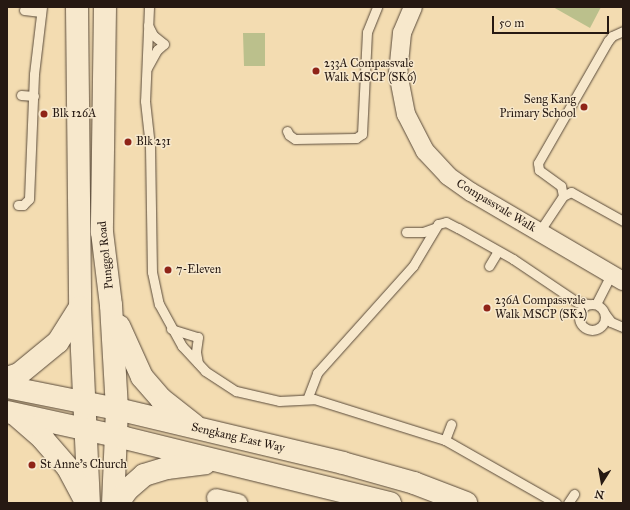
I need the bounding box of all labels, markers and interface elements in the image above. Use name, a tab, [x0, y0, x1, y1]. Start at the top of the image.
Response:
scale bar	[494, 8, 611, 34]
text: 50 m	[499, 16, 524, 30]
place label: 233A Compassvale Walk MSCP (SK6)	[324, 57, 416, 85]
marker: 233A Compassvale Walk MSCP (SK6)	[311, 66, 321, 76]
place label: Seng Kang Primary School	[499, 93, 576, 121]
marker: Seng Kang Primary School	[579, 102, 589, 112]
place label: Blk 126A	[52, 107, 96, 121]
marker: Blk 126A	[39, 109, 49, 119]
place label: Blk 231	[136, 135, 171, 149]
marker: Blk 231	[123, 137, 133, 147]
street label: Compassvale Walk	[454, 177, 538, 235]
street label: Punggol Road	[95, 220, 117, 290]
place label: 7-Eleven	[176, 263, 221, 277]
marker: 7-Eleven	[163, 265, 173, 275]
place label: 236A Compassvale Walk MSCP (SK2)	[495, 294, 587, 322]
marker: 236A Compassvale Walk MSCP (SK2)	[482, 303, 492, 313]
street label: Sengkang East Way	[190, 420, 286, 456]
place label: St Anne's Church	[40, 458, 127, 472]
marker: St Anne's Church	[27, 460, 37, 470]
north arrow	[582, 462, 622, 502]
text: N	[594, 487, 605, 502]

